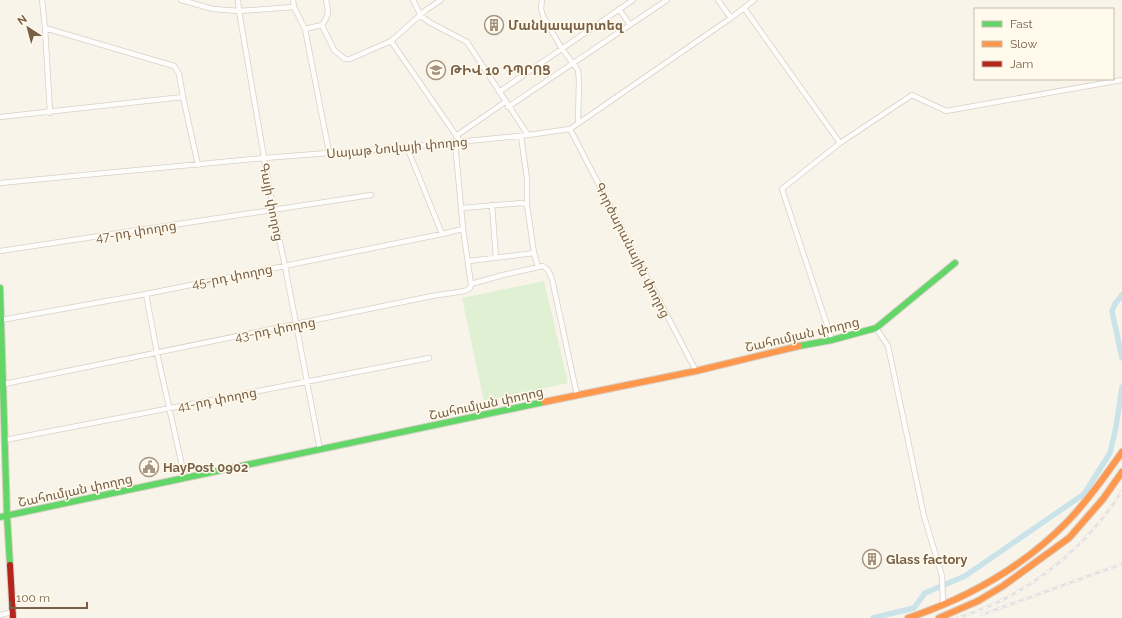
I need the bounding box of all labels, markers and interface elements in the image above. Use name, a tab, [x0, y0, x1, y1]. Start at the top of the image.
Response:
north arrow	[8, 8, 48, 48]
legend	[974, 8, 1114, 80]
text: N	[15, 13, 30, 28]
building icon: Մանկապարտեզ	[483, 14, 505, 36]
text: Fast	[1010, 17, 1033, 31]
place label: Մանկապարտեզ	[508, 18, 624, 33]
text: Slow	[1010, 37, 1037, 51]
text: Jam	[1010, 57, 1033, 71]
school or university icon: ԹԻՎ 10 ԴՊՐՈՑ	[425, 59, 447, 81]
place label: ԹԻՎ 10 ԴՊՐՈՑ	[450, 63, 551, 78]
street label: Սայաթ Նովայի փողոց	[326, 134, 468, 161]
street label: Գայի փողոց	[257, 162, 286, 242]
street label: Գործարանային փողոց	[592, 180, 673, 320]
street label: 47-րդ փողոց	[95, 218, 177, 245]
street label: 45-րդ փողոց	[190, 261, 274, 292]
street label: 43-րդ փողոց	[234, 314, 317, 345]
street label: Շահումյան փողոց	[744, 314, 861, 355]
street label: 41-րդ փողոց	[176, 384, 258, 415]
street label: Շահումյան փողոց	[427, 384, 545, 423]
public building icon: HayPost 0902	[138, 456, 160, 478]
place label: HayPost 0902	[163, 460, 248, 475]
street label: Շահումյան փողոց	[16, 471, 134, 510]
building icon: Glass factory	[861, 548, 883, 570]
place label: Glass factory	[886, 552, 968, 567]
scale bar	[10, 584, 87, 610]
text: 100 m	[16, 591, 50, 605]

